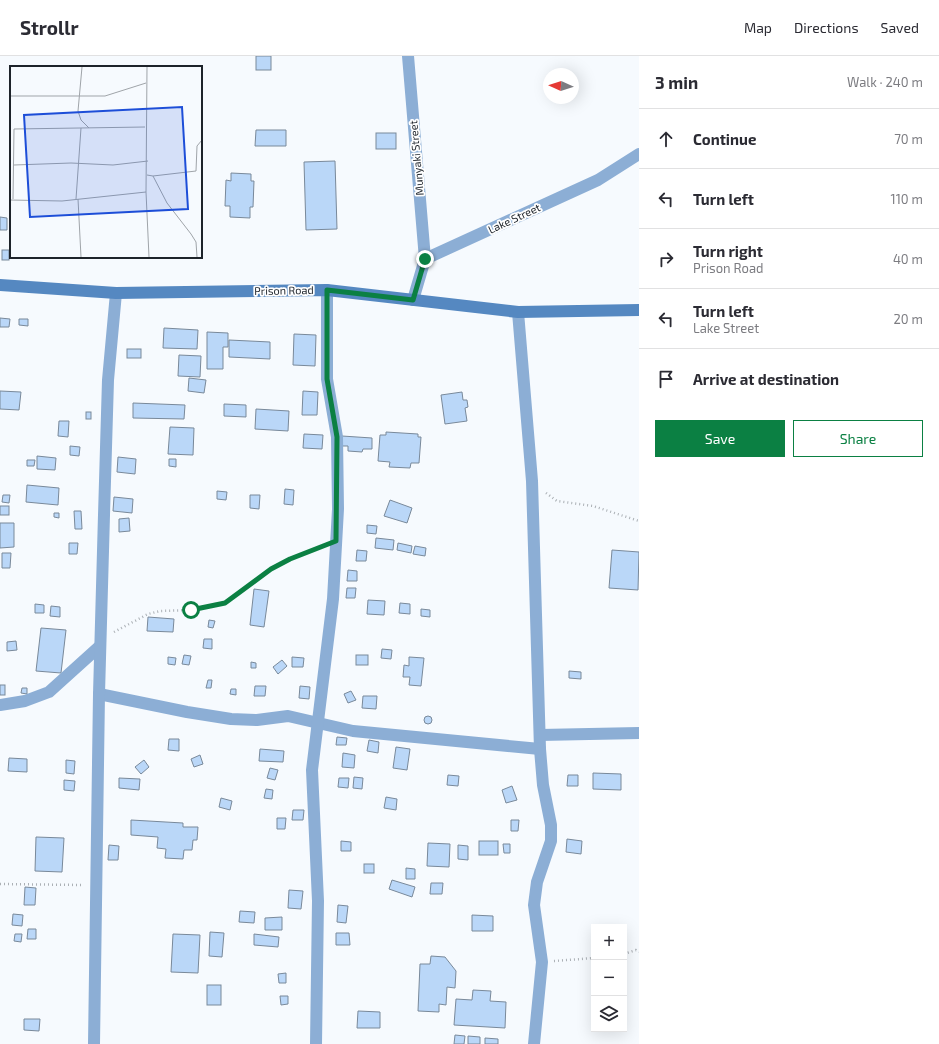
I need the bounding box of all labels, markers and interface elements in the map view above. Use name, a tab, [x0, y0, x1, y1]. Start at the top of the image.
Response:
text: Strollr	[20, 16, 79, 39]
text: Map	[744, 19, 772, 36]
text: Directions	[794, 19, 859, 36]
text: Saved	[881, 19, 919, 36]
inset map	[10, 66, 202, 258]
north arrow	[543, 68, 579, 104]
text: 3 min	[655, 72, 698, 92]
text: Walk · 240 m	[847, 74, 923, 90]
street label: Munyaki Street	[406, 120, 426, 196]
icon: ahead	[655, 128, 677, 150]
text: Continue	[693, 130, 756, 148]
text: 70 m	[894, 131, 923, 147]
icon: left	[655, 188, 677, 210]
text: Turn left	[693, 190, 754, 208]
text: 110 m	[891, 191, 923, 207]
street label: Lake Street	[486, 200, 542, 236]
text: Turn right	[693, 242, 763, 260]
icon: right	[655, 248, 677, 270]
route end	[416, 250, 434, 268]
text: 40 m	[893, 251, 923, 267]
text: Prison Road	[693, 260, 764, 276]
street label: Prison Road	[254, 283, 314, 297]
text: Turn left	[693, 302, 754, 320]
icon: left	[655, 308, 677, 330]
text: 20 m	[894, 311, 923, 327]
text: Lake Street	[693, 320, 759, 336]
icon: arrive	[655, 368, 677, 390]
text: Arrive at destination	[693, 370, 839, 388]
button: Save	[655, 420, 785, 457]
button: Share	[793, 420, 923, 457]
route start	[182, 601, 200, 619]
map controls	[591, 924, 627, 1032]
button: +	[591, 924, 627, 960]
button: −	[591, 960, 627, 996]
button: layers	[591, 996, 627, 1032]

